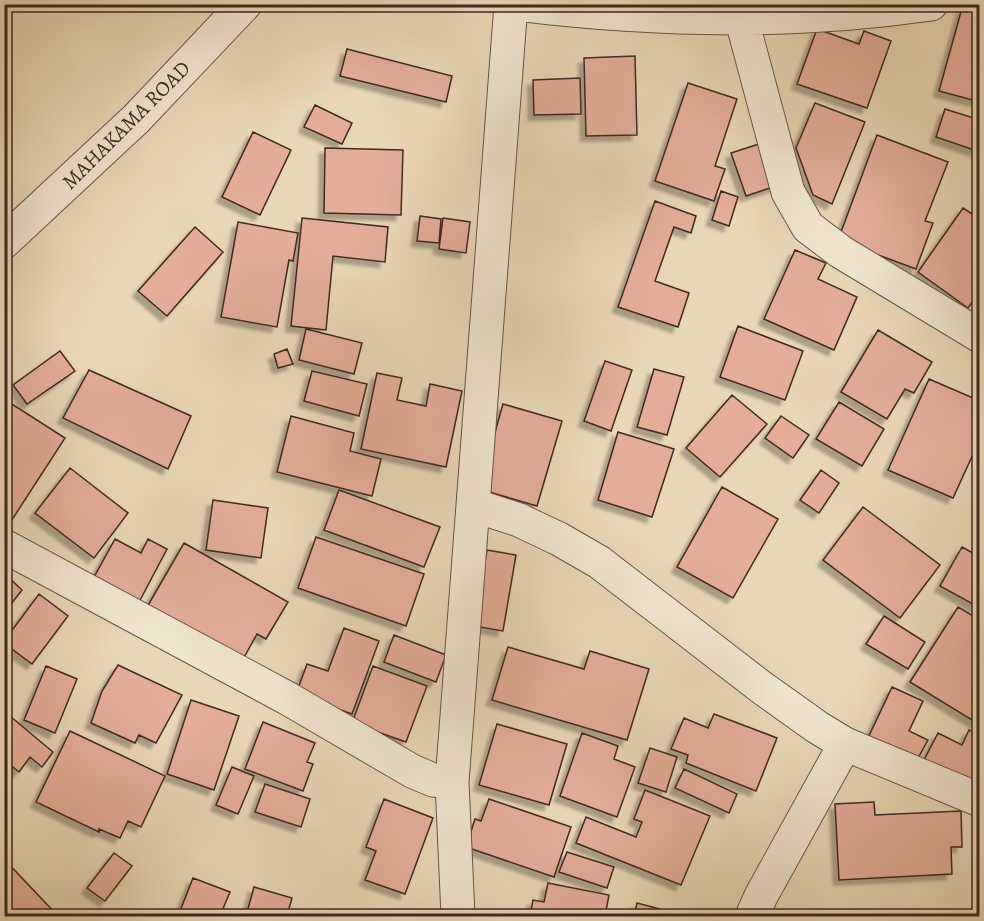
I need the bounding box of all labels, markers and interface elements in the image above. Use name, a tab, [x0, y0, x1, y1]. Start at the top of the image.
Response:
street label: MAHAKAMA ROAD	[56, 55, 196, 195]

